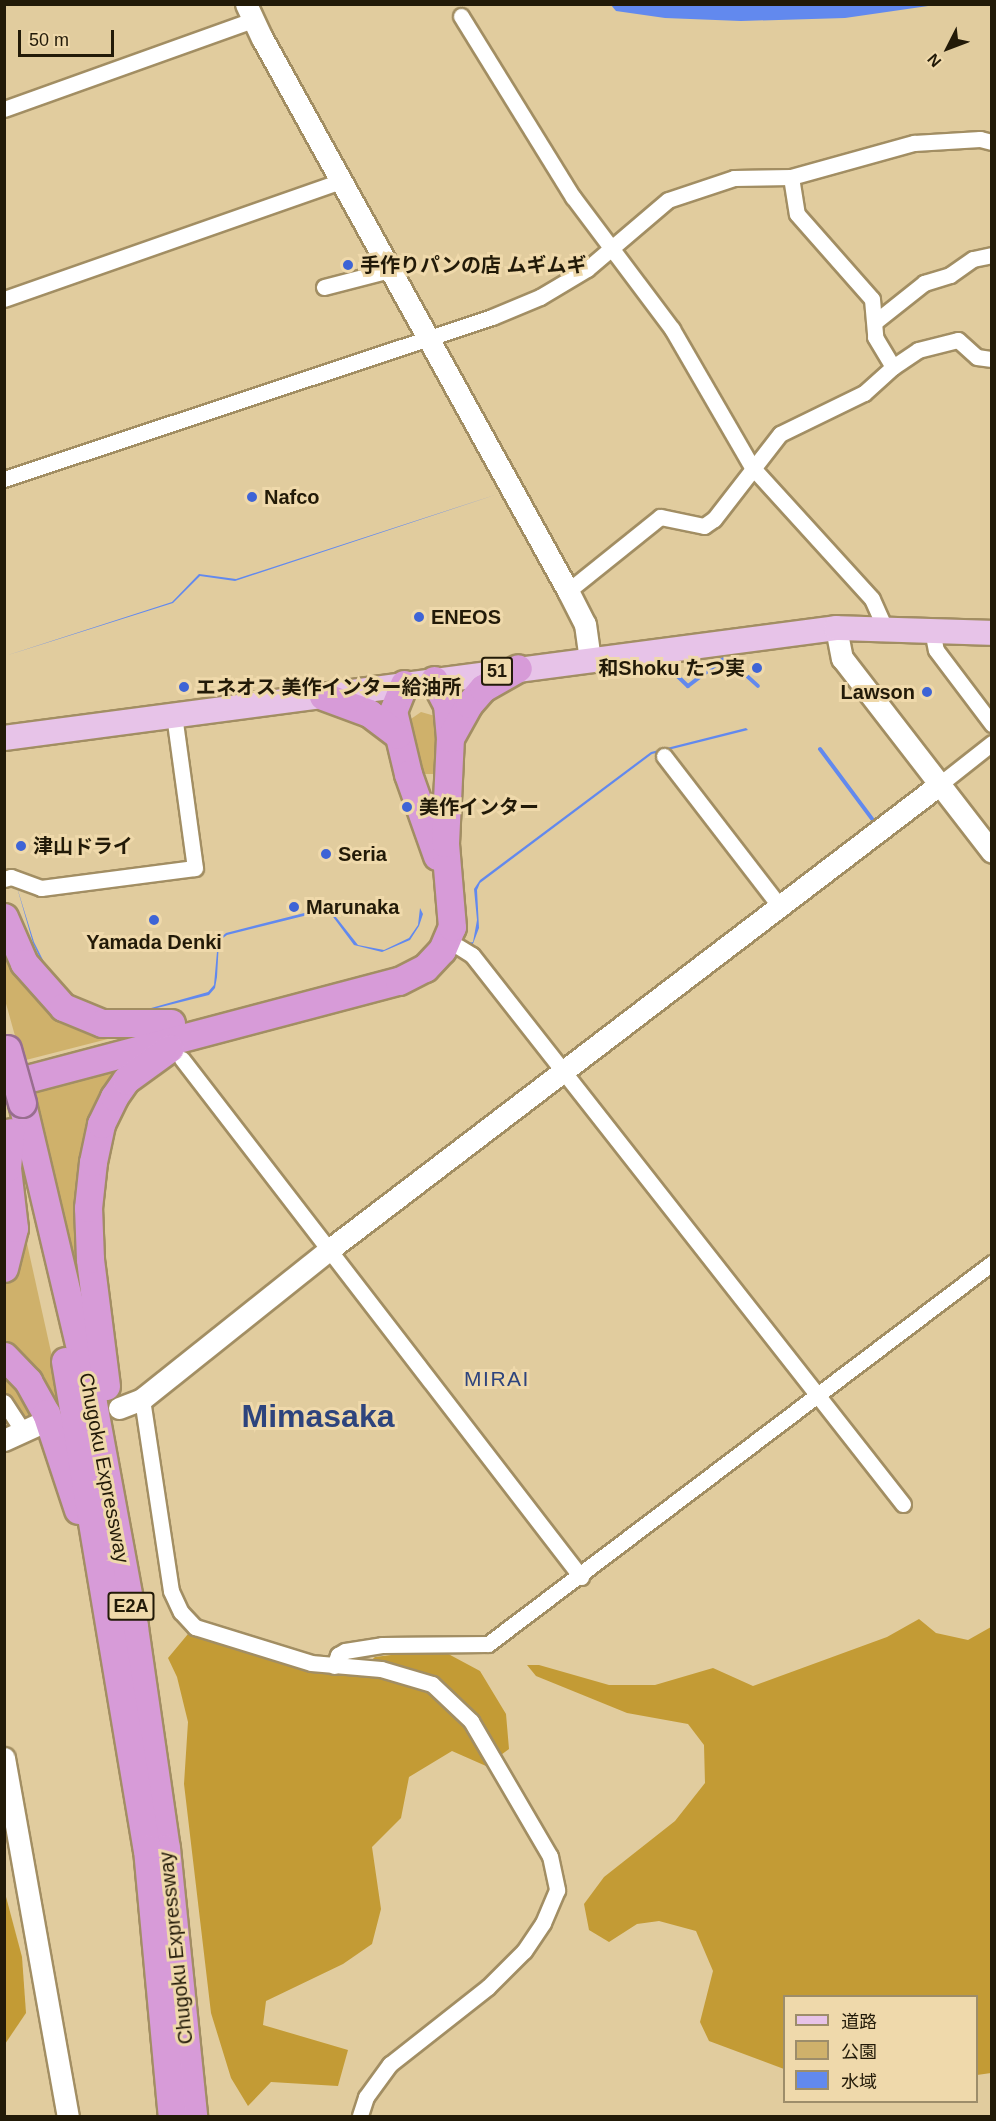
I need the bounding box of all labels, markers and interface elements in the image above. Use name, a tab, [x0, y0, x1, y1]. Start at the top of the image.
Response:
scale bar	[21, 18, 117, 56]
north arrow	[918, 18, 978, 78]
text: 50 m	[29, 30, 69, 50]
text: N	[924, 50, 944, 70]
place label: 手作りパンの店 ムギムギ	[360, 253, 586, 277]
marker: 手作りパンの店 ムギムギ	[341, 258, 355, 272]
place label: Nafco	[264, 485, 320, 509]
marker: Nafco	[245, 490, 259, 504]
place label: ENEOS	[431, 605, 501, 629]
marker: ENEOS	[412, 610, 426, 624]
road number: 51	[480, 656, 514, 686]
place label: 和Shoku たつ実	[598, 656, 745, 680]
marker: 和Shoku たつ実	[750, 661, 764, 675]
place label: エネオス 美作インター給油所	[196, 675, 462, 699]
marker: エネオス 美作インター給油所	[177, 680, 191, 694]
place label: Lawson	[841, 680, 915, 704]
marker: Lawson	[920, 685, 934, 699]
place label: 美作インター	[419, 795, 539, 819]
marker: 美作インター	[400, 800, 414, 814]
place label: 津山ドライ	[33, 834, 133, 858]
marker: 津山ドライ	[14, 839, 28, 853]
place label: Seria	[338, 842, 387, 866]
marker: Seria	[319, 847, 333, 861]
place label: Marunaka	[306, 895, 399, 919]
marker: Marunaka	[287, 900, 301, 914]
marker: Yamada Denki	[147, 913, 161, 927]
place label: Yamada Denki	[86, 930, 222, 954]
district label: MIRAI	[464, 1366, 530, 1392]
street label: Chugoku Expressway	[74, 1371, 134, 1565]
district label: Mimasaka	[242, 1397, 394, 1435]
road number: E2A	[107, 1591, 155, 1621]
street label: Chugoku Expressway	[154, 1851, 198, 2045]
legend	[783, 1995, 978, 2103]
text: 道路	[841, 2012, 877, 2032]
text: 公園	[841, 2042, 877, 2062]
text: 水域	[841, 2072, 877, 2092]

